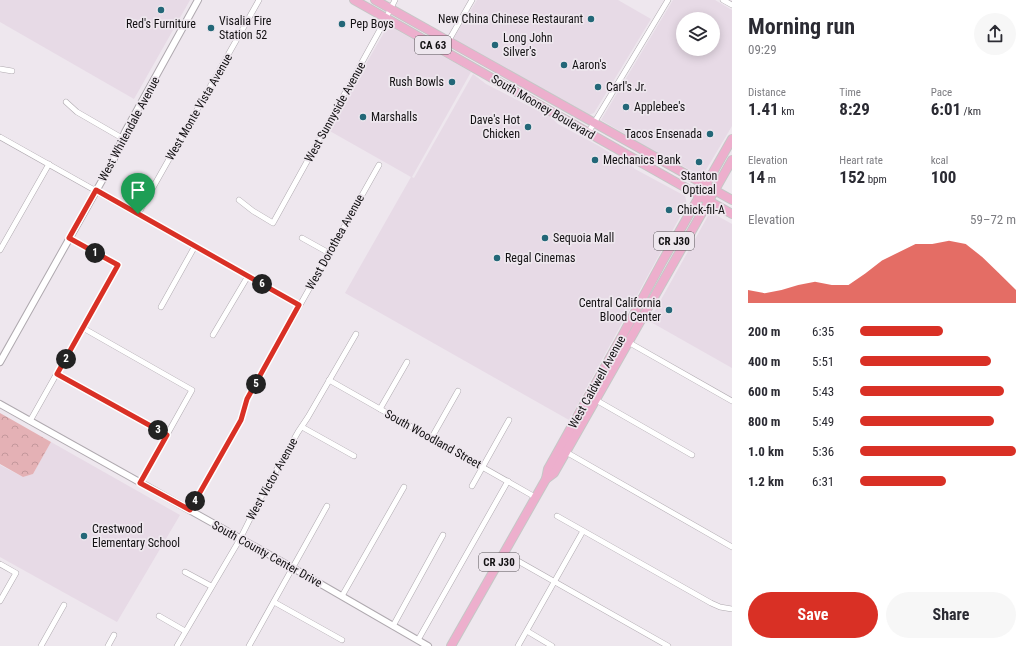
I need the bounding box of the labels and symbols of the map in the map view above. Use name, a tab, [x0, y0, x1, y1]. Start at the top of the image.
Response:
marker: Red's Furniture	[156, 5, 166, 15]
place label: New China Chinese Restaurant	[438, 12, 583, 26]
place label: Visalia Fire Station 52	[219, 14, 272, 42]
marker: New China Chinese Restaurant	[586, 14, 596, 24]
place label: Red's Furniture	[126, 17, 196, 31]
place label: Pep Boys	[350, 17, 394, 31]
marker: Pep Boys	[337, 19, 347, 29]
marker: Visalia Fire Station 52	[206, 23, 216, 33]
place label: Long John Silver's	[503, 31, 553, 59]
road number: CA 63	[415, 36, 451, 54]
marker: Long John Silver's	[490, 40, 500, 50]
street label: West Monte Vista Avenue	[163, 51, 235, 163]
place label: Aaron's	[572, 58, 607, 72]
street label: West Sunnyside Avenue	[302, 59, 368, 164]
marker: Aaron's	[559, 60, 569, 70]
street label: South Mooney Boulevard	[489, 72, 597, 142]
street label: West Whitendale Avenue	[95, 74, 163, 184]
place label: Rush Bowls	[389, 75, 444, 89]
marker: Rush Bowls	[447, 77, 457, 87]
place label: Carl's Jr.	[606, 80, 647, 94]
marker: Carl's Jr.	[593, 82, 603, 92]
place label: Applebee's	[634, 100, 685, 114]
marker: Applebee's	[621, 102, 631, 112]
place label: Marshalls	[371, 110, 417, 124]
marker: Marshalls	[358, 112, 368, 122]
place label: Dave's Hot Chicken	[470, 113, 520, 141]
marker: Dave's Hot Chicken	[523, 122, 533, 132]
place label: Tacos Ensenada	[625, 127, 702, 141]
marker: Tacos Ensenada	[705, 129, 715, 139]
place label: Mechanics Bank	[603, 153, 681, 167]
marker: Mechanics Bank	[590, 155, 600, 165]
marker: Stanton Optical	[694, 157, 704, 167]
place label: Stanton Optical	[681, 169, 717, 197]
pin	[121, 173, 155, 214]
street label: West Dorothea Avenue	[303, 192, 367, 292]
place label: Chick-fil-A	[677, 203, 725, 217]
marker: Chick-fil-A	[664, 205, 674, 215]
place label: Sequoia Mall	[553, 231, 614, 245]
road number: CR J30	[654, 232, 694, 250]
marker: Sequoia Mall	[540, 233, 550, 243]
pin: 1	[85, 243, 105, 263]
place label: Regal Cinemas	[505, 251, 575, 265]
marker: Regal Cinemas	[492, 253, 502, 263]
pin: 6	[252, 274, 272, 294]
place label: Central California Blood Center	[579, 296, 661, 324]
marker: Central California Blood Center	[664, 305, 674, 315]
street label: West Caldwell Avenue	[566, 333, 628, 431]
pin: 2	[56, 349, 76, 369]
pin: 5	[246, 374, 266, 394]
street label: South Woodland Street	[382, 407, 484, 472]
pin: 3	[148, 420, 168, 440]
street label: West Victor Avenue	[244, 435, 301, 523]
pin: 4	[185, 491, 205, 511]
street label: South County Center Drive	[210, 518, 325, 590]
place label: Crestwood Elementary School	[92, 522, 180, 550]
marker: Crestwood Elementary School	[79, 531, 89, 541]
road number: CR J30	[479, 553, 519, 571]

